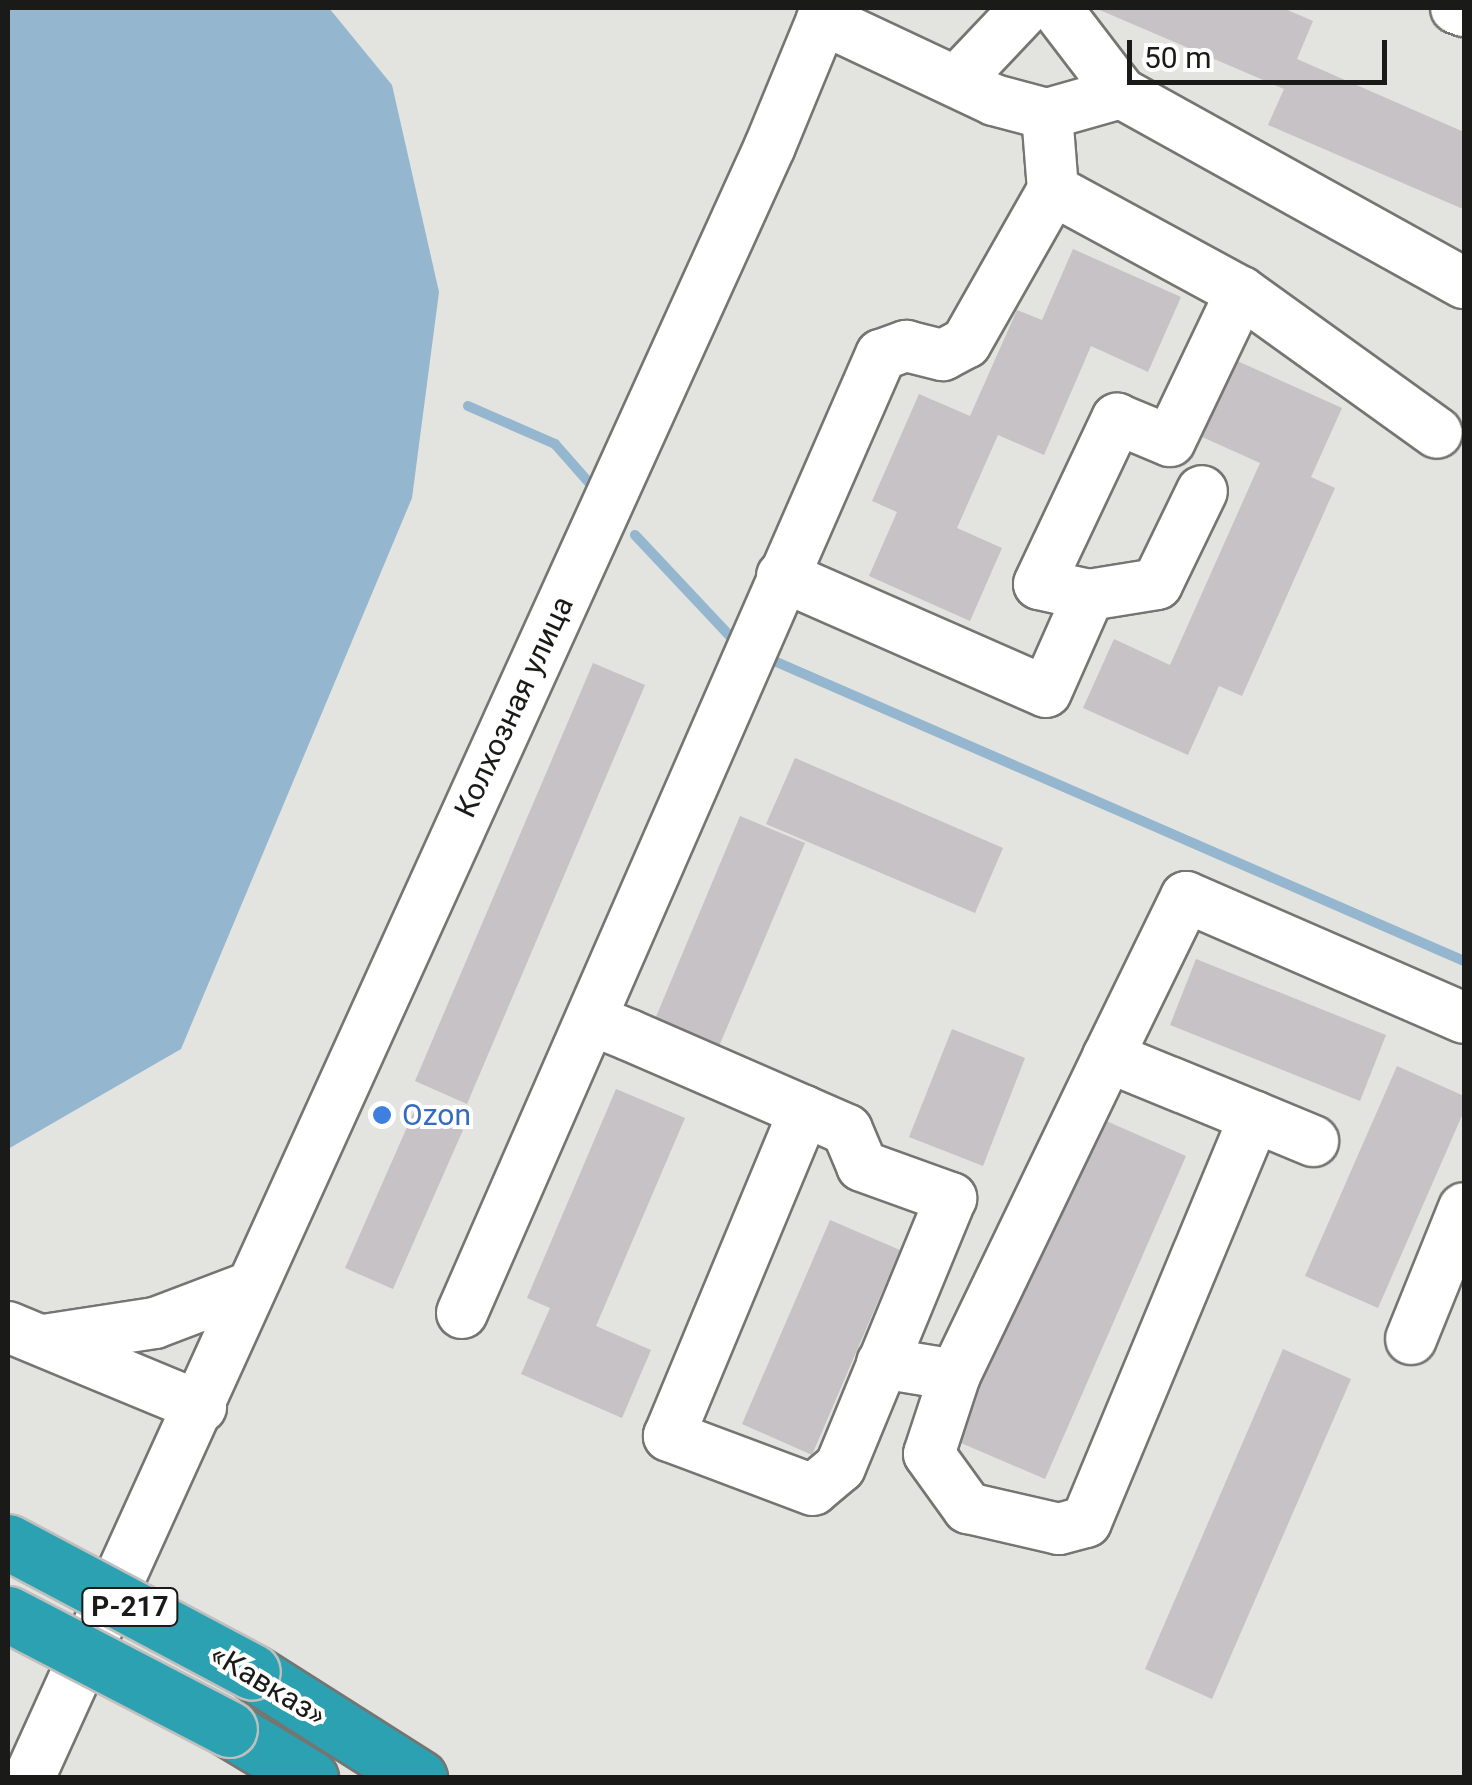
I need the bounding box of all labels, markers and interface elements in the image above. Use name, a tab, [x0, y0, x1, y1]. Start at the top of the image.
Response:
scale bar	[1132, 20, 1392, 82]
text: 50 m	[1144, 40, 1211, 75]
street label: Колхозная улица	[447, 591, 581, 823]
place label: Ozon	[402, 1097, 471, 1133]
marker: Ozon	[371, 1104, 393, 1126]
road number: Р-217	[80, 1584, 180, 1630]
street label: «Кавказ»	[204, 1636, 332, 1734]

